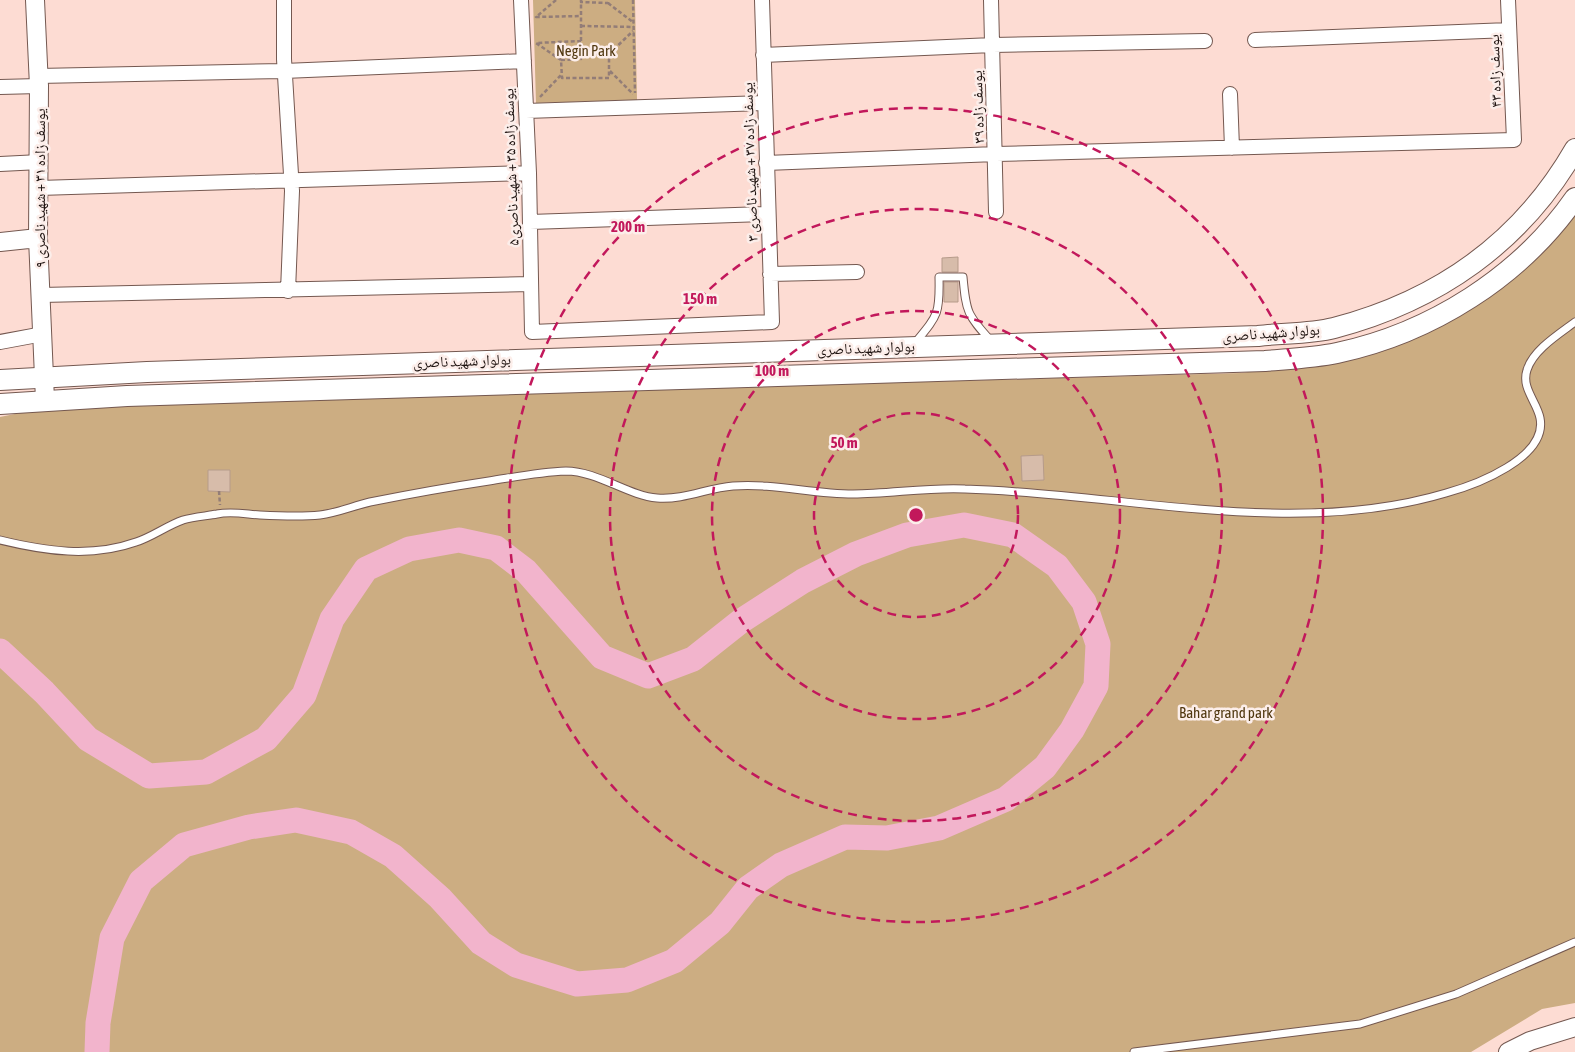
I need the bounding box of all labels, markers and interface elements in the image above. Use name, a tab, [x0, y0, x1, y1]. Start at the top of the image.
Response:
street label: یوسف زاده ۴۳	[1485, 34, 1505, 108]
park label: Negin Park	[556, 42, 616, 59]
street label: یوسف زاده ۳۹	[968, 70, 988, 144]
street label: یوسف زاده ۳۷ + شهید ناصری ۳	[738, 82, 763, 242]
street label: یوسف زاده ۳۵ + شهید ناصری۵	[499, 88, 524, 246]
street label: یوسف زاده ۳۱ + شهید ناصری ۹	[31, 108, 50, 268]
text: 200 m	[611, 218, 645, 235]
text: 150 m	[683, 290, 717, 307]
street label: بولوار شهید ناصری	[1222, 321, 1321, 346]
street label: بولوار شهید ناصری	[817, 337, 915, 360]
street label: بولوار شهید ناصری	[413, 350, 511, 373]
text: 100 m	[755, 362, 789, 379]
text: 50 m	[831, 434, 858, 451]
centre of rings	[907, 506, 925, 524]
park label: Bahar grand park	[1179, 704, 1273, 721]

